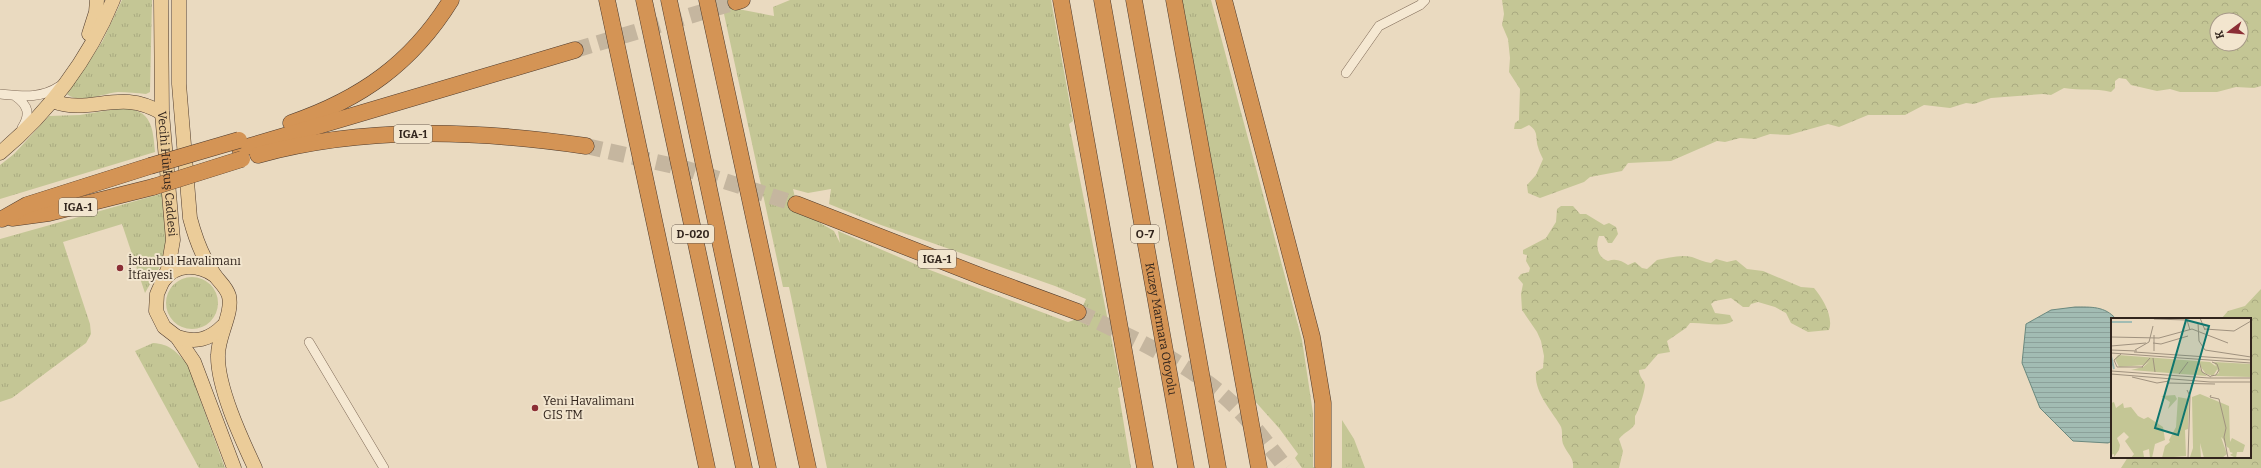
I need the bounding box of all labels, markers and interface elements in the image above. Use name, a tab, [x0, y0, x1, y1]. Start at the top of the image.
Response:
north arrow	[2209, 12, 2249, 52]
text: K	[2213, 29, 2227, 40]
street label: Vecihi Hürkuş Caddesi	[155, 111, 180, 237]
road number: IGA-1	[394, 125, 432, 143]
road number: IGA-1	[59, 198, 97, 216]
road number: D-020	[672, 225, 714, 243]
road number: O-7	[1131, 225, 1159, 243]
road number: IGA-1	[918, 250, 956, 268]
place label: İstanbul Havalimanı İtfaiyesi	[128, 253, 241, 282]
street label: Kuzey Marmara Otoyolu	[1142, 261, 1180, 397]
marker: İstanbul Havalimanı İtfaiyesi	[115, 263, 125, 273]
inset map	[2111, 318, 2251, 458]
place label: Yeni Havalimanı GIS TM	[543, 394, 635, 422]
marker: Yeni Havalimanı GIS TM	[530, 403, 540, 413]

